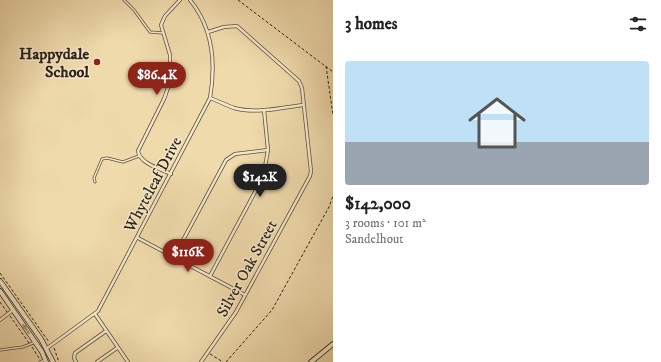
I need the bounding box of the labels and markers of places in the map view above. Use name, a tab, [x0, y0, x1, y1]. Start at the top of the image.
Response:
place label: Happydale School	[19, 44, 90, 82]
marker: Happydale School	[92, 57, 102, 67]
pin: $86.4K	[124, 62, 190, 96]
pin: $142K	[232, 164, 288, 198]
pin: $116K	[160, 239, 216, 273]

